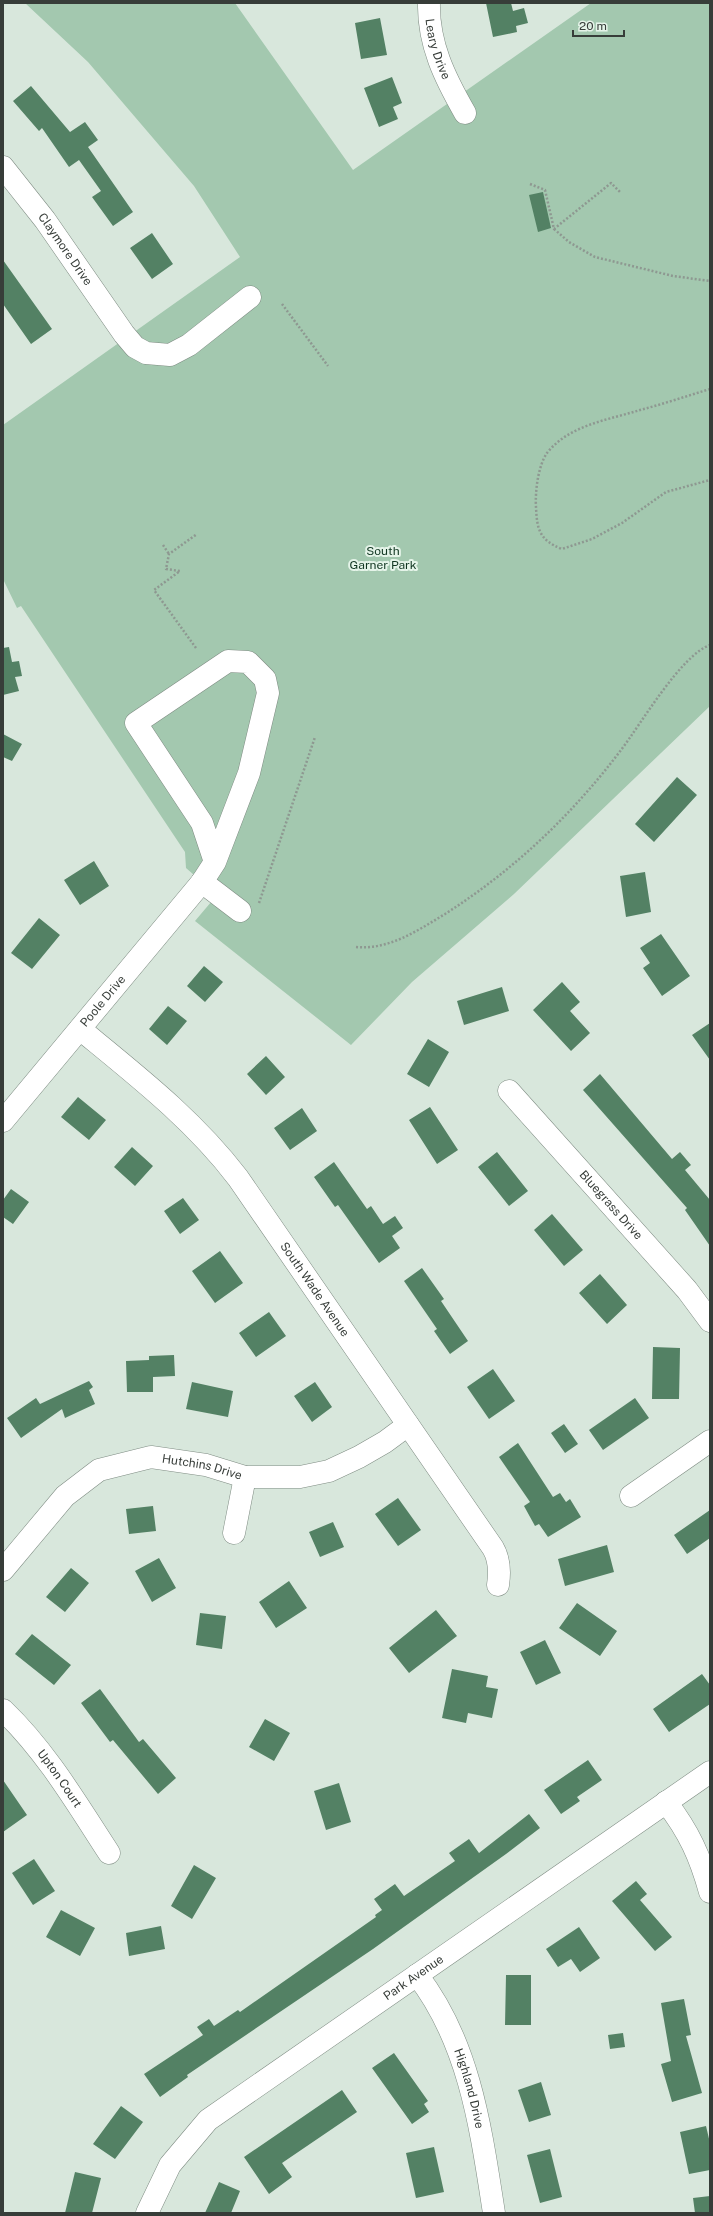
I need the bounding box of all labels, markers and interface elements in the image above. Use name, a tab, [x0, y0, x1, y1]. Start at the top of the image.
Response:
scale bar	[573, 12, 624, 38]
street label: Leary Drive	[422, 18, 453, 82]
text: 20 m	[579, 19, 607, 33]
street label: Claymore Drive	[35, 210, 95, 288]
park label: South Garner Park	[349, 544, 417, 572]
street label: Poole Drive	[77, 972, 128, 1030]
street label: Bluegrass Drive	[577, 1168, 646, 1242]
street label: South Wade Avenue	[277, 1239, 352, 1339]
street label: Hutchins Drive	[161, 1452, 244, 1483]
street label: Upton Court	[34, 1747, 85, 1810]
street label: Park Avenue	[381, 1952, 446, 2003]
street label: Highland Drive	[451, 2046, 487, 2130]

